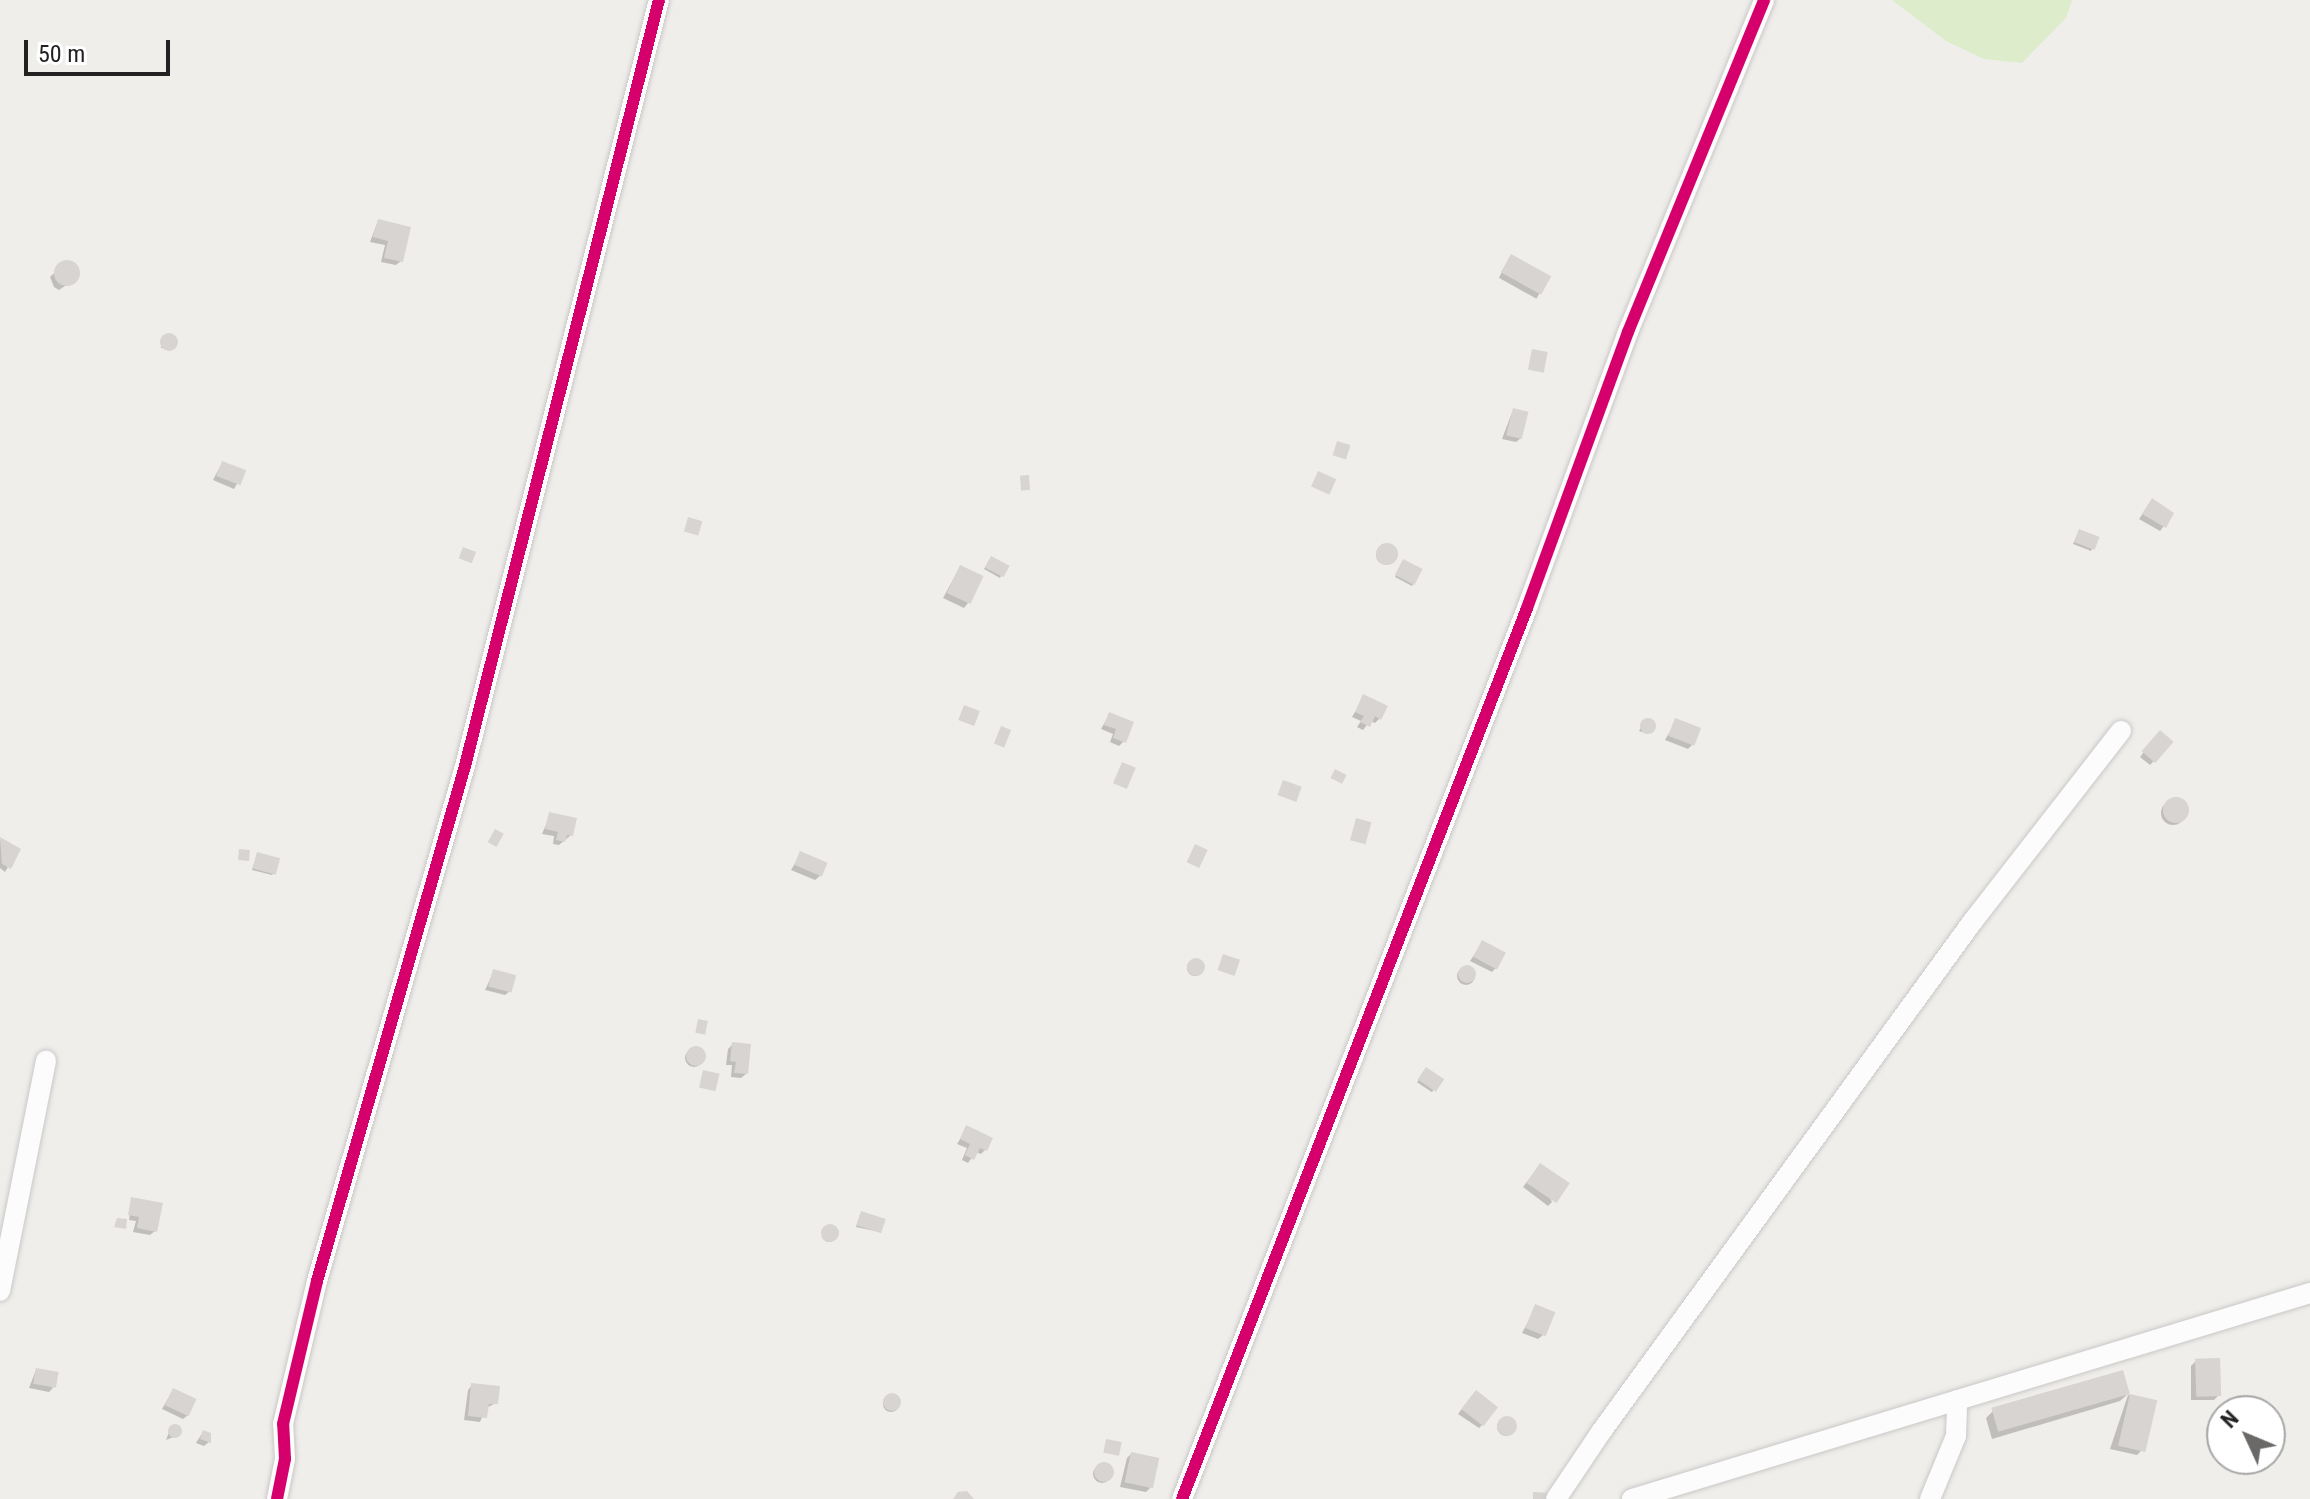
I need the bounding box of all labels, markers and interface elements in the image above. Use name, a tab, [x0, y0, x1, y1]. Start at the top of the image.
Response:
scale bar	[28, 24, 174, 74]
text: 50 m	[38, 40, 85, 68]
north arrow	[2206, 1395, 2286, 1475]
text: N	[2216, 1406, 2243, 1433]

